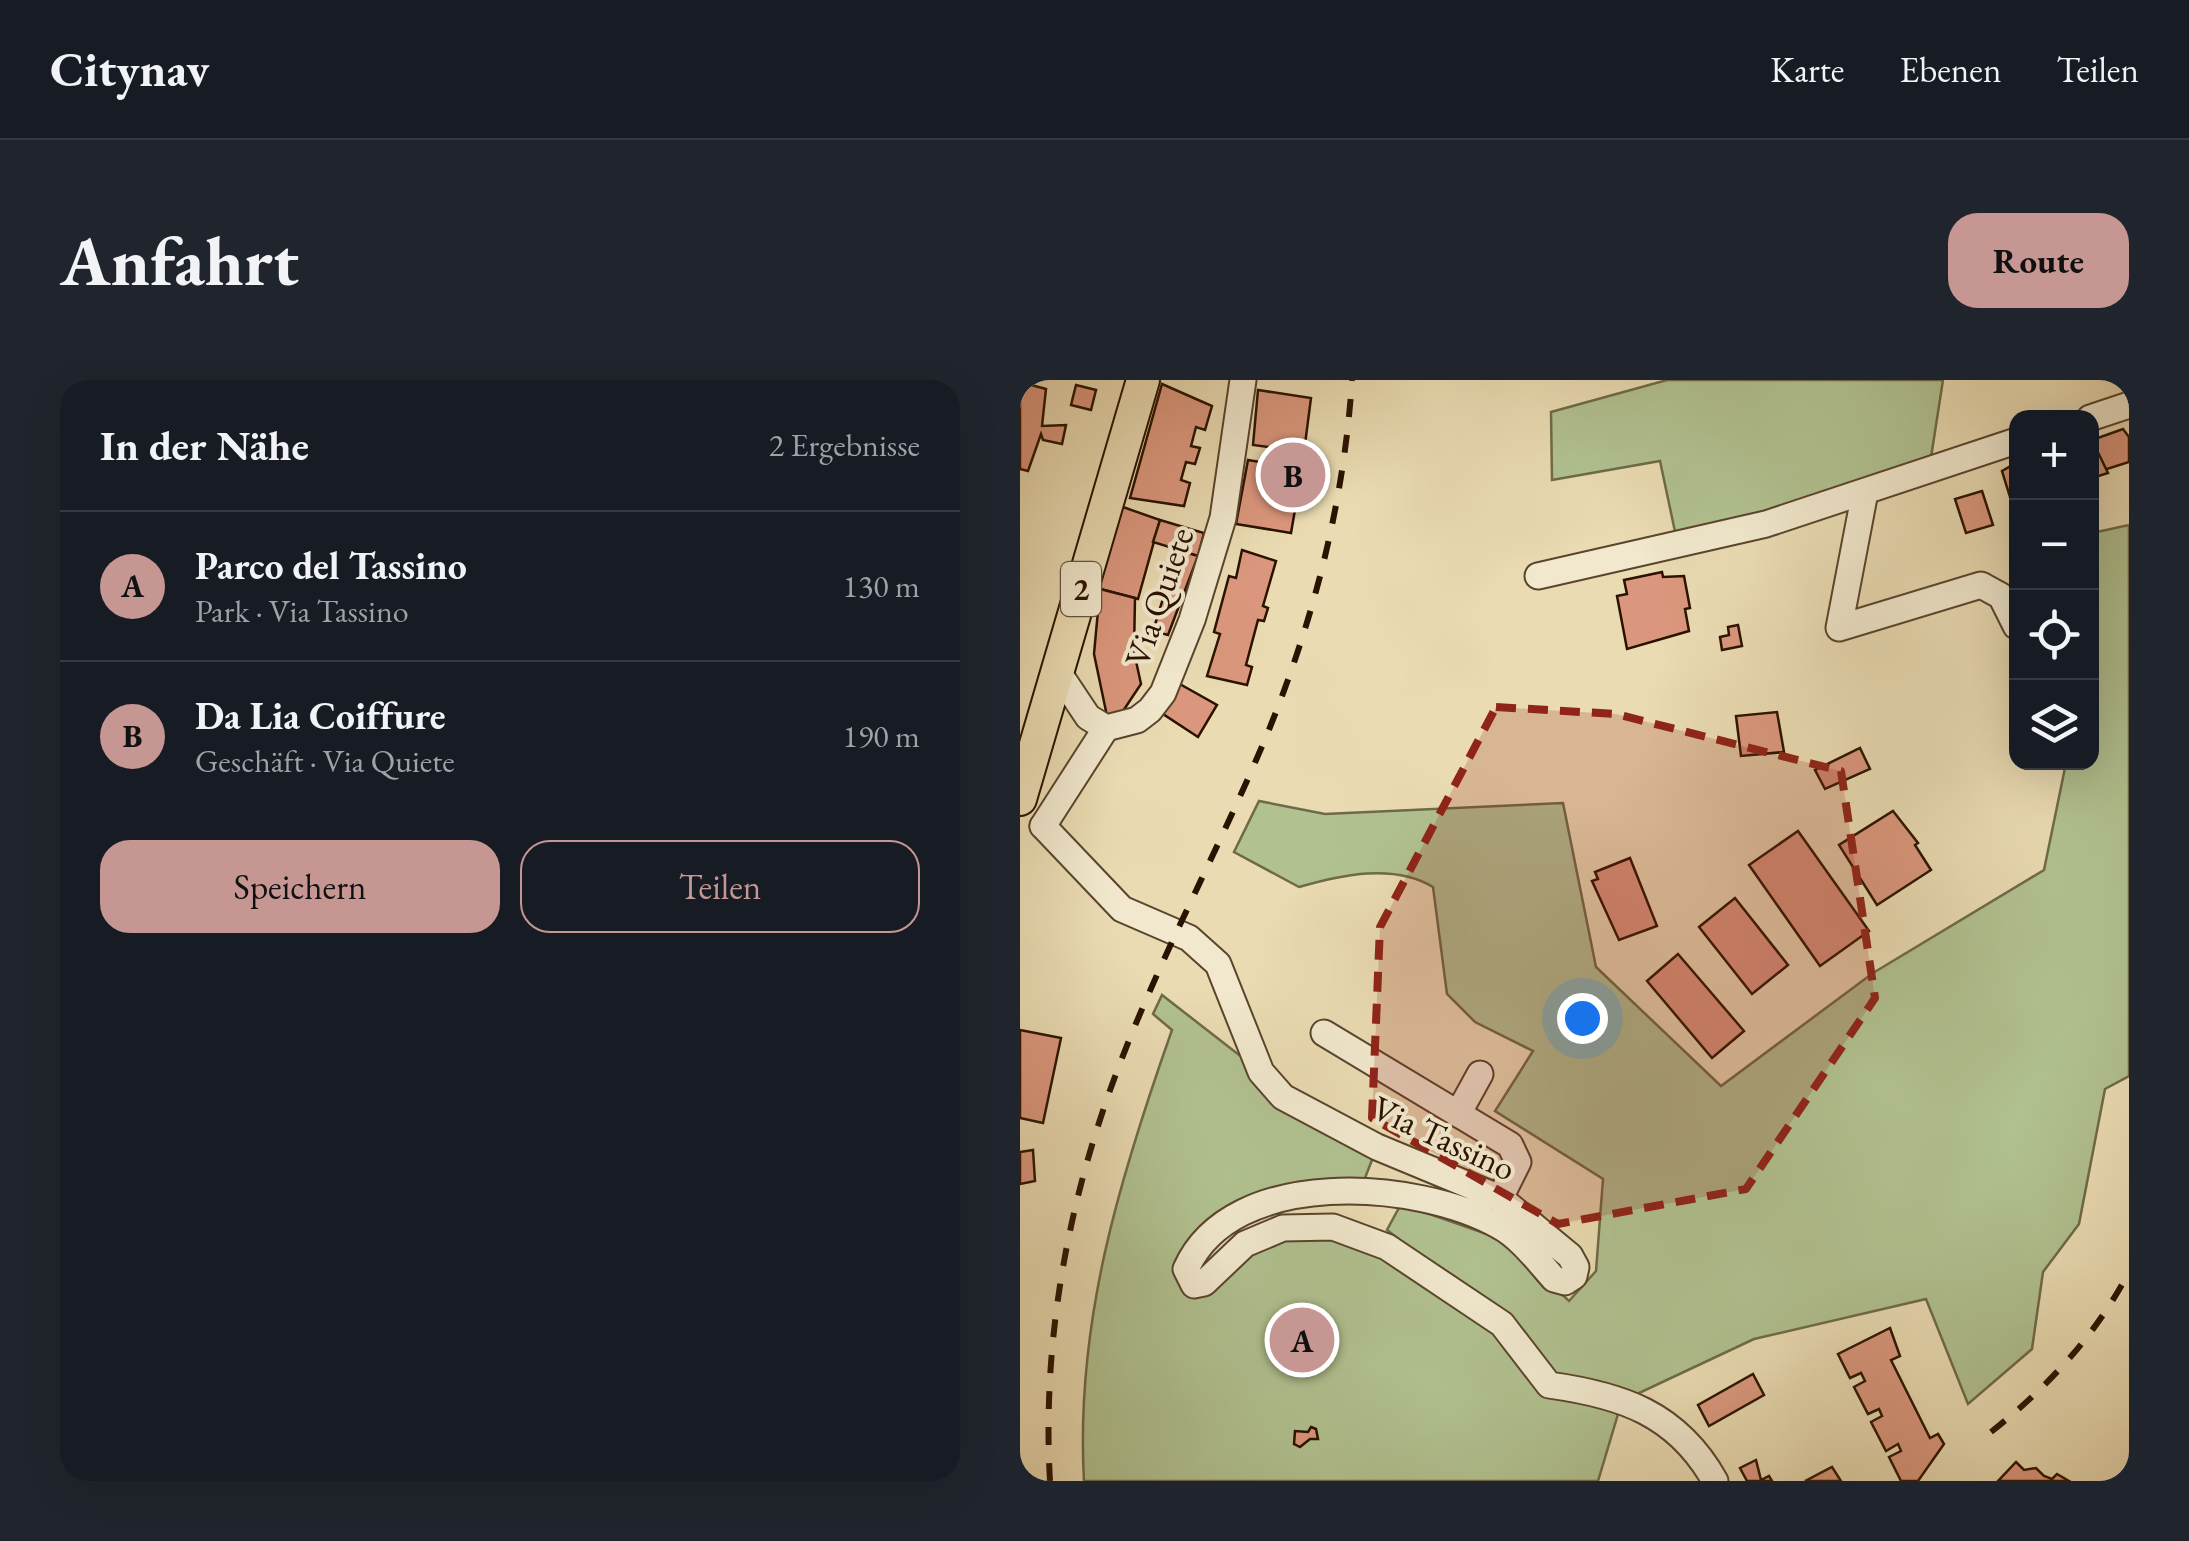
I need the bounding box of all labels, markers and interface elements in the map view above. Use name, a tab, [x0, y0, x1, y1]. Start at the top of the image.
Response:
text: Citynav	[50, 38, 210, 100]
text: Karte	[1770, 47, 1844, 92]
text: Ebenen	[1899, 47, 2001, 92]
text: Teilen	[2056, 47, 2139, 92]
button: Route	[1948, 213, 2129, 308]
text: Anfahrt	[60, 215, 299, 306]
map controls	[2009, 410, 2099, 770]
button: +	[2009, 410, 2099, 500]
text: In der Nähe	[100, 418, 309, 473]
text: 2 Ergebnisse	[769, 424, 920, 466]
pin: B	[1260, 438, 1326, 512]
button: −	[2009, 500, 2099, 590]
street label: Via Quiete	[1114, 521, 1203, 672]
text: Parco del Tassino	[195, 541, 467, 590]
road number: 2	[1061, 562, 1101, 616]
text: A	[121, 565, 144, 607]
text: 130 m	[843, 565, 920, 607]
text: Park · Via Tassino	[195, 590, 409, 632]
button: locate	[2009, 590, 2099, 680]
button: layers	[2009, 680, 2099, 770]
text: Da Lia Coiffure	[195, 691, 446, 740]
text: B	[122, 715, 143, 757]
text: 190 m	[843, 715, 920, 757]
text: Geschäft · Via Quiete	[195, 740, 455, 782]
button: Speichern	[100, 840, 500, 933]
button: Teilen	[520, 840, 920, 933]
your location	[1557, 993, 1608, 1044]
street label: Via Tassino	[1365, 1085, 1523, 1190]
pin: A	[1270, 1302, 1334, 1378]

